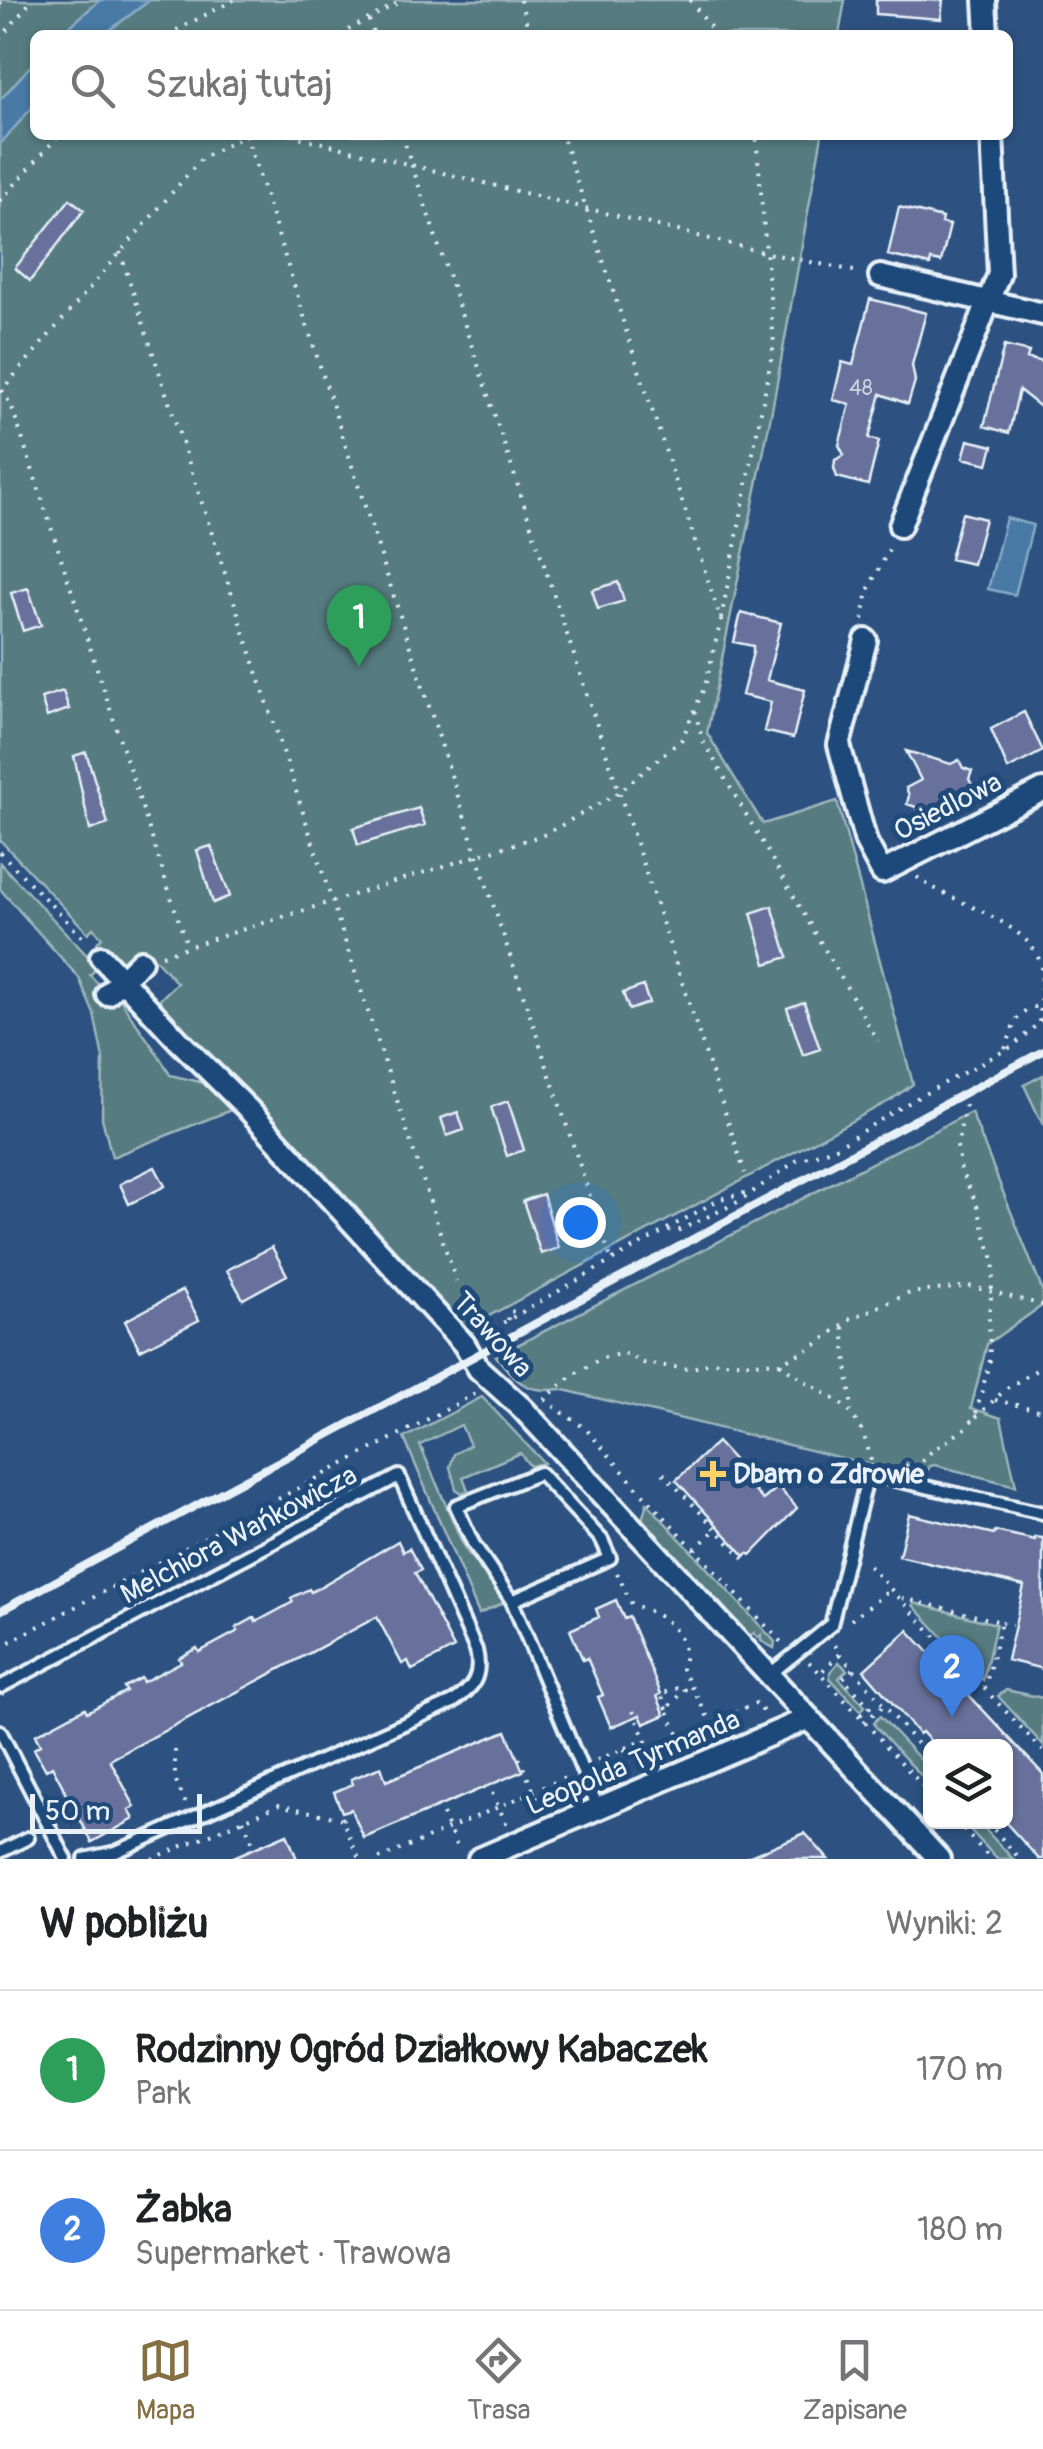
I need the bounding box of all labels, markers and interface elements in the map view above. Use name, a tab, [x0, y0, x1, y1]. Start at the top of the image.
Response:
search box	[30, 30, 1013, 140]
icon: search	[65, 58, 120, 113]
text: Szukaj tutaj	[145, 61, 333, 109]
house number: 48	[849, 374, 873, 402]
pin: 1	[326, 584, 392, 667]
street label: Osiedlowa	[888, 765, 1008, 849]
your location	[555, 1197, 606, 1248]
street label: Trawowa	[444, 1285, 540, 1385]
place label: Dbam o Zdrowie	[733, 1457, 925, 1492]
street label: Melchiora Wańkowicza	[115, 1458, 363, 1612]
marker: Dbam o Zdrowie	[702, 1463, 724, 1485]
pin: 2	[920, 1634, 984, 1717]
street label: Leopolda Tyrmanda	[521, 1702, 745, 1824]
map controls	[923, 1739, 1013, 1829]
button: layers	[923, 1739, 1013, 1829]
scale bar	[30, 1789, 202, 1834]
text: 50 m	[45, 1794, 110, 1829]
text: W pobliżu	[40, 1898, 208, 1950]
text: Wyniki: 2	[886, 1904, 1003, 1944]
text: Rodzinny Ogród Działkowy Kabaczek	[135, 2026, 707, 2074]
text: 1	[66, 2050, 79, 2090]
text: 170 m	[916, 2050, 1003, 2090]
text: Park	[135, 2074, 191, 2114]
text: Żabka	[135, 2186, 232, 2234]
text: 2	[64, 2210, 81, 2250]
text: 180 m	[917, 2210, 1003, 2250]
text: Supermarket · Trawowa	[135, 2234, 451, 2274]
tab: Mapa	[136, 2333, 195, 2428]
tab: Trasa	[467, 2333, 531, 2428]
tab: Zapisane	[802, 2333, 907, 2428]

